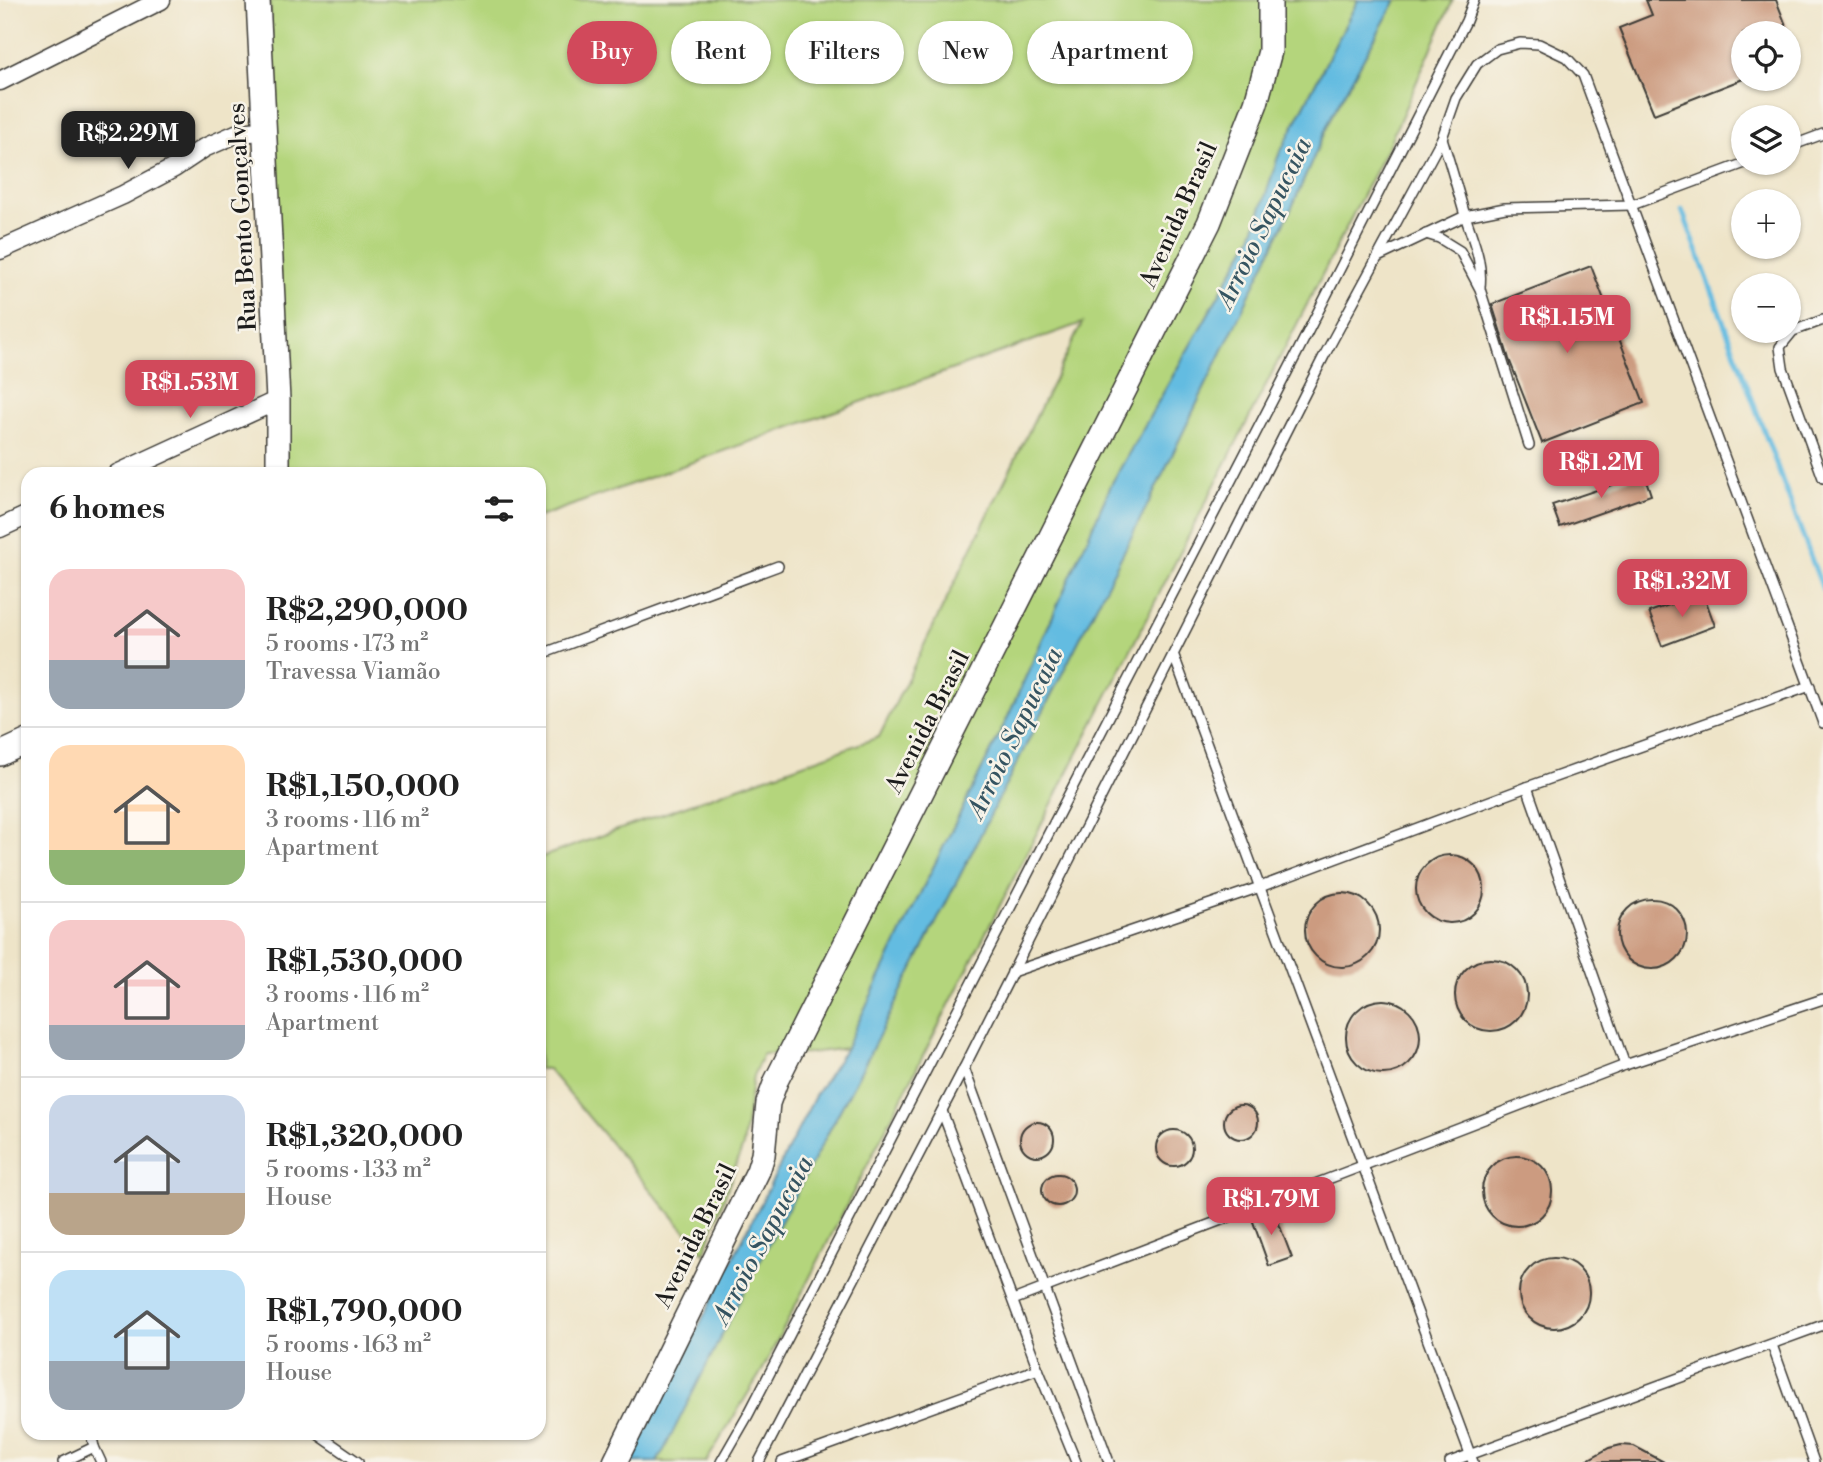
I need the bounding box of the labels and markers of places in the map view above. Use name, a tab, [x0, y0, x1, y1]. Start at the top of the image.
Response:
pin: R$2.29M	[63, 111, 193, 171]
pin: R$1.15M	[1502, 296, 1632, 355]
pin: R$1.53M	[125, 360, 255, 420]
pin: R$1.2M	[1544, 440, 1658, 500]
pin: R$1.32M	[1617, 560, 1747, 619]
pin: R$1.79M	[1206, 1178, 1336, 1237]

